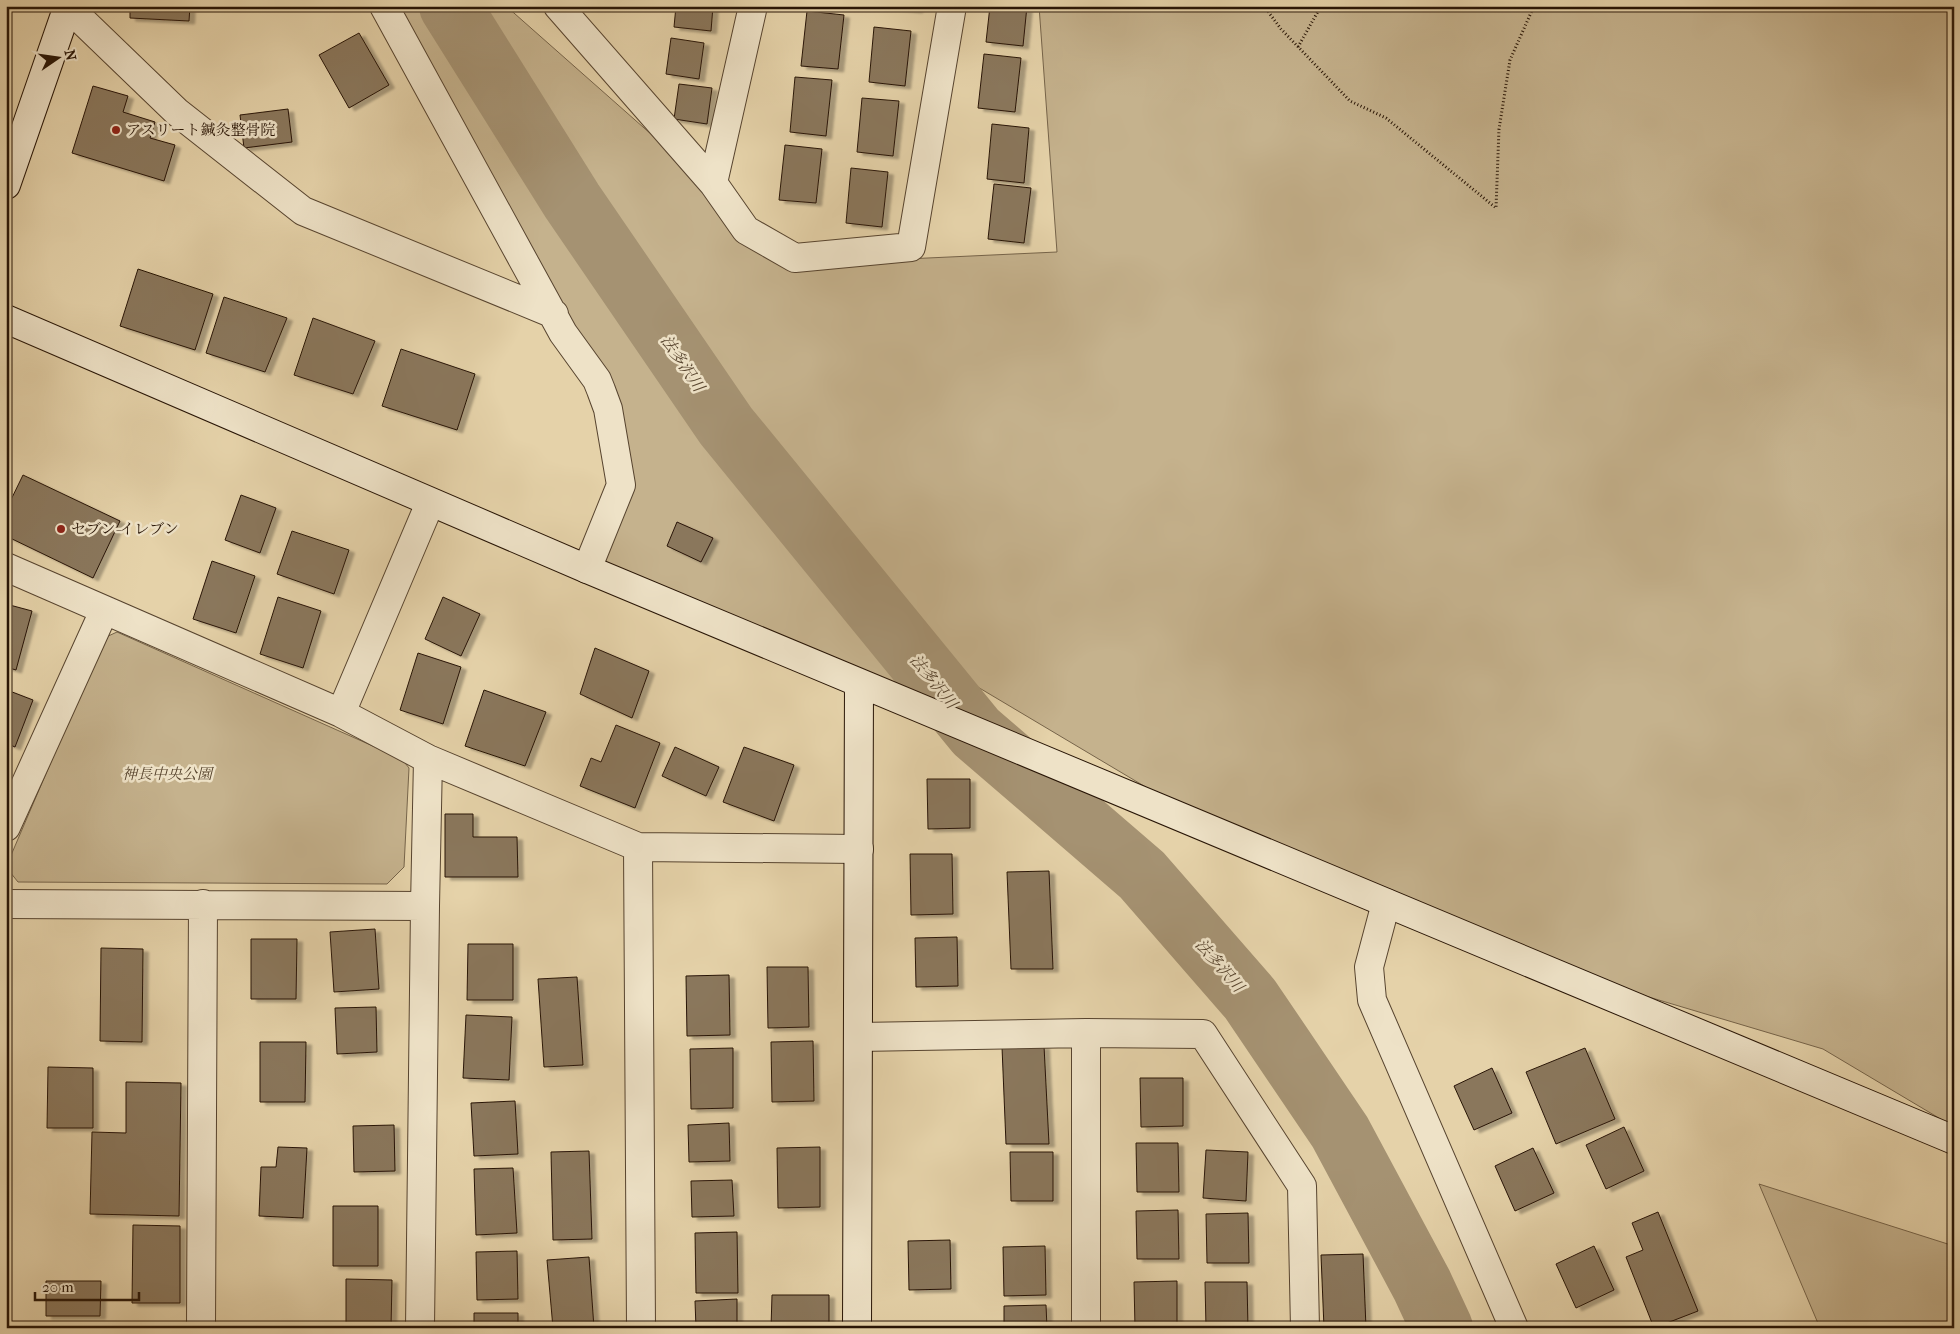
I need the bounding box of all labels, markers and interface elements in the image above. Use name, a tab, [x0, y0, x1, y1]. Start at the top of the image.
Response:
north arrow	[32, 32, 82, 82]
text: N	[61, 48, 80, 63]
place label: アスリート鍼灸整骨院	[126, 121, 275, 139]
marker: アスリート鍼灸整骨院	[110, 124, 122, 136]
water label: 法多沢川	[657, 331, 709, 397]
place label: セブン-イレブン	[71, 520, 179, 538]
marker: セブン-イレブン	[55, 523, 67, 535]
water label: 法多沢川	[906, 650, 962, 714]
park label: 神長中央公園	[122, 765, 215, 783]
water label: 法多沢川	[1191, 935, 1249, 997]
scale bar	[35, 1269, 139, 1301]
text: 20 m	[42, 1278, 74, 1296]

